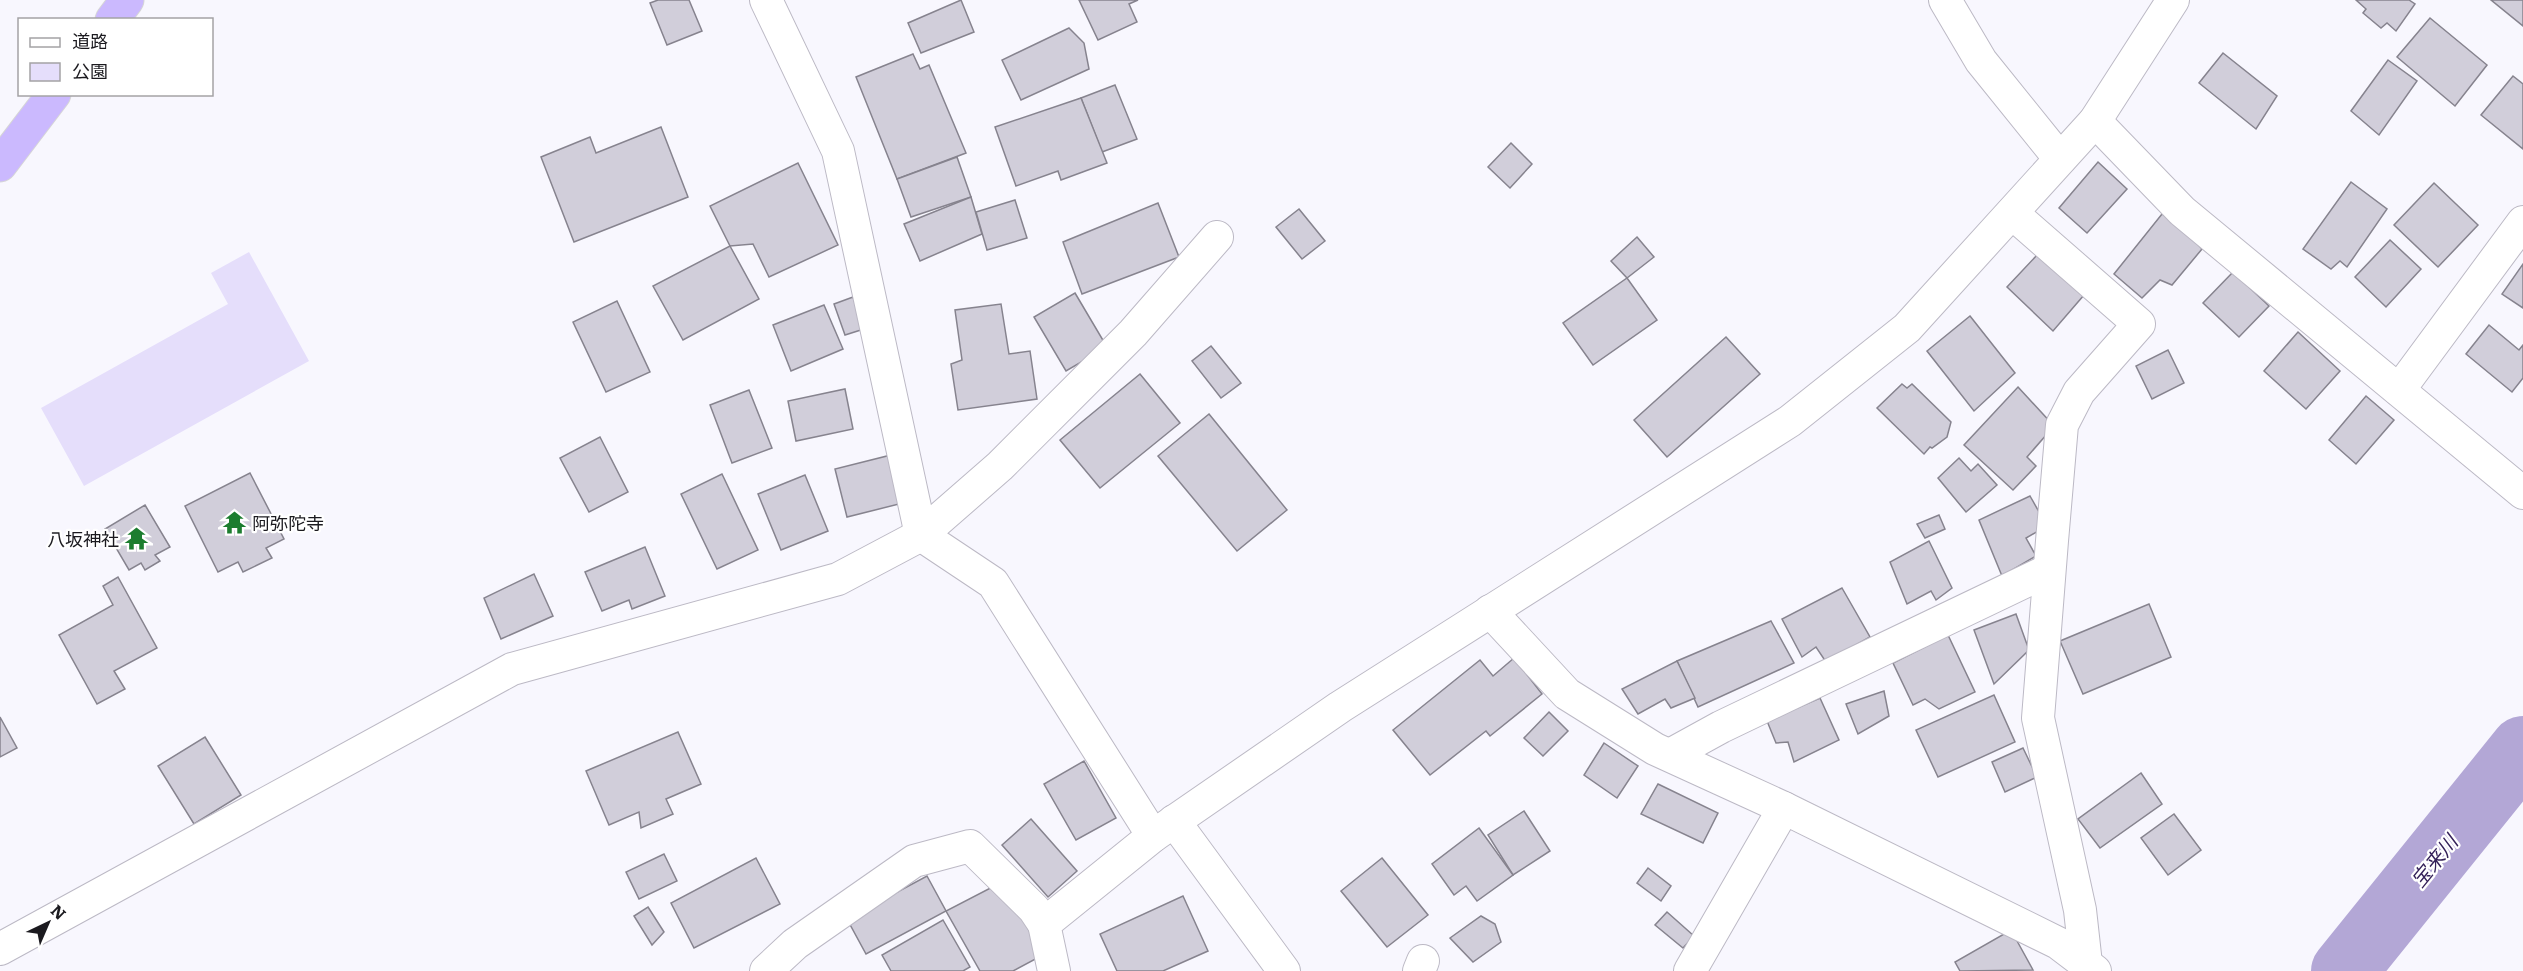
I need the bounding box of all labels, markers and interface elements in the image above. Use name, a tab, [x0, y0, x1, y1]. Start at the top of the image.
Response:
legend	[18, 18, 213, 96]
text: 道路	[72, 27, 108, 54]
text: 公園	[72, 57, 108, 84]
temple icon: 阿弥陀寺	[221, 509, 247, 535]
place label: 阿弥陀寺	[252, 509, 324, 536]
place label: 八坂神社	[47, 525, 119, 552]
temple icon: 八坂神社	[124, 525, 150, 551]
water label: 宝来川	[2402, 826, 2465, 893]
north arrow	[18, 893, 78, 953]
text: N	[46, 898, 72, 925]

